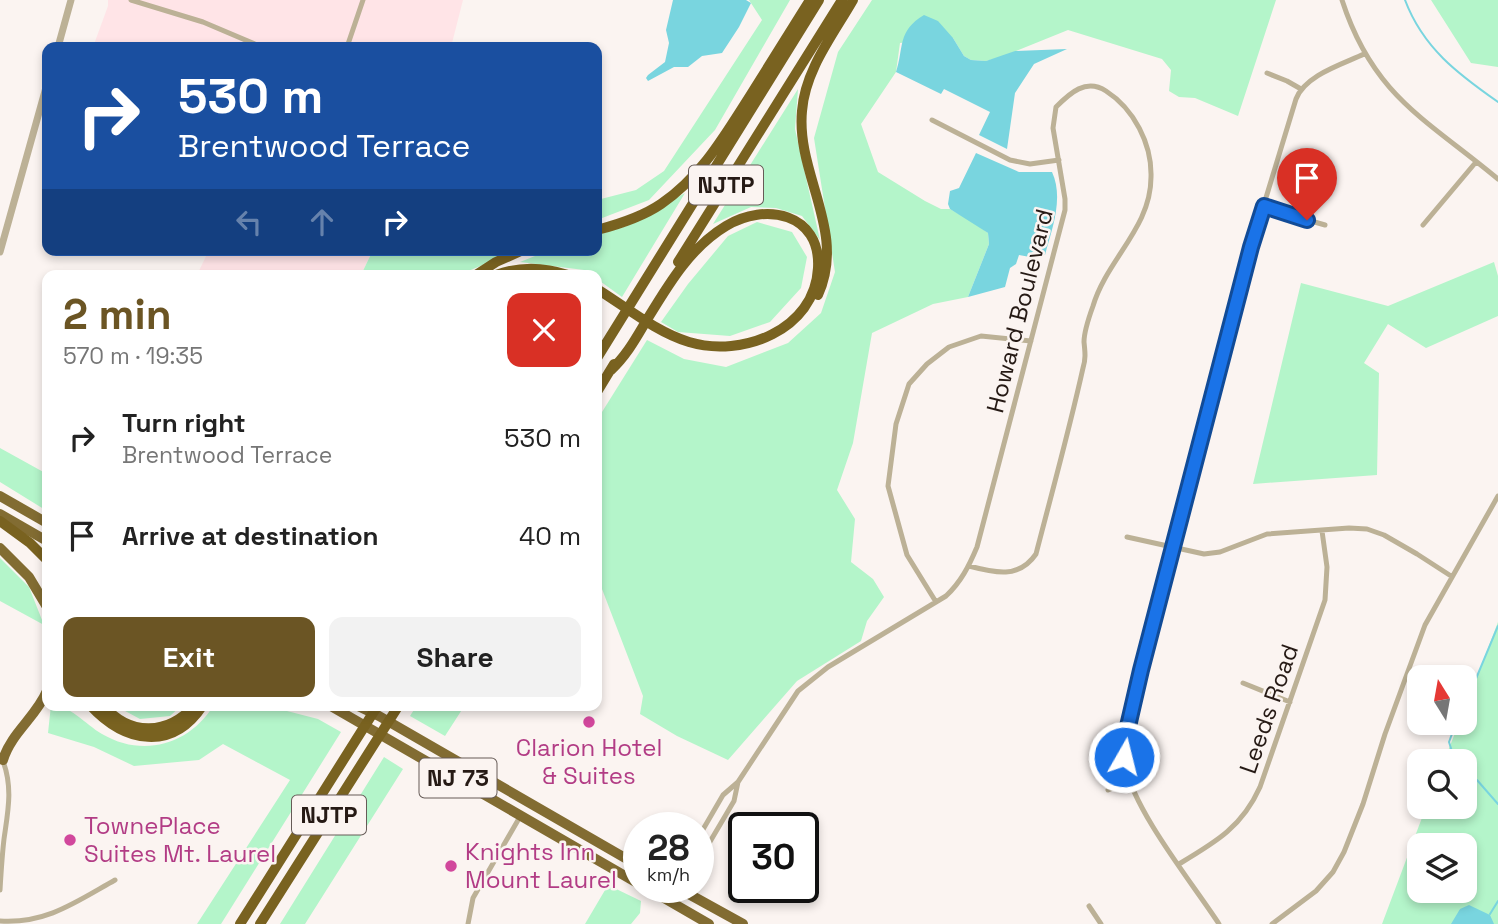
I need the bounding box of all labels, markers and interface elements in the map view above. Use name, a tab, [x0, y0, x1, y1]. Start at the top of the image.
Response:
text: 530 m	[178, 65, 323, 127]
icon: right	[63, 70, 154, 161]
text: Brentwood Terrace	[178, 126, 471, 166]
pin	[1277, 148, 1337, 220]
icon: arrive	[1288, 159, 1326, 197]
road number: NJTP	[689, 166, 763, 204]
icon: left	[230, 203, 268, 241]
icon: ahead	[303, 203, 341, 241]
icon: right	[376, 203, 414, 241]
street label: Howard Boulevard	[979, 206, 1060, 416]
text: 2 min	[63, 288, 172, 341]
button: close	[507, 293, 581, 367]
text: 570 m · 19:35	[63, 341, 203, 371]
text: Turn right	[122, 406, 246, 440]
icon: right	[63, 419, 101, 457]
text: 530 m	[504, 421, 581, 455]
text: Brentwood Terrace	[122, 440, 332, 470]
icon: arrive	[63, 517, 101, 555]
text: Arrive at destination	[122, 519, 379, 553]
text: 40 m	[519, 519, 581, 553]
button: Exit	[63, 617, 315, 697]
button: Share	[329, 617, 581, 697]
street label: Leeds Road	[1232, 640, 1305, 778]
north arrow	[1407, 665, 1477, 735]
map controls	[1407, 665, 1477, 903]
marker: Clarion Hotel & Suites	[581, 714, 597, 730]
position arrow	[1087, 720, 1161, 794]
place label: Clarion Hotel & Suites	[516, 732, 662, 791]
button: search	[1407, 749, 1477, 819]
road number: NJ 73	[420, 758, 496, 798]
road number: NJTP	[292, 796, 366, 834]
place label: TownePlace Suites Mt. Laurel	[84, 810, 276, 869]
speed limit sign: 30	[728, 812, 819, 903]
text: 28	[648, 826, 689, 870]
marker: TownePlace Suites Mt. Laurel	[62, 832, 78, 848]
button: layers	[1407, 833, 1477, 903]
place label: Knights Inn Mount Laurel	[465, 836, 617, 895]
marker: Knights Inn Mount Laurel	[443, 858, 459, 874]
text: km/h	[647, 863, 690, 886]

